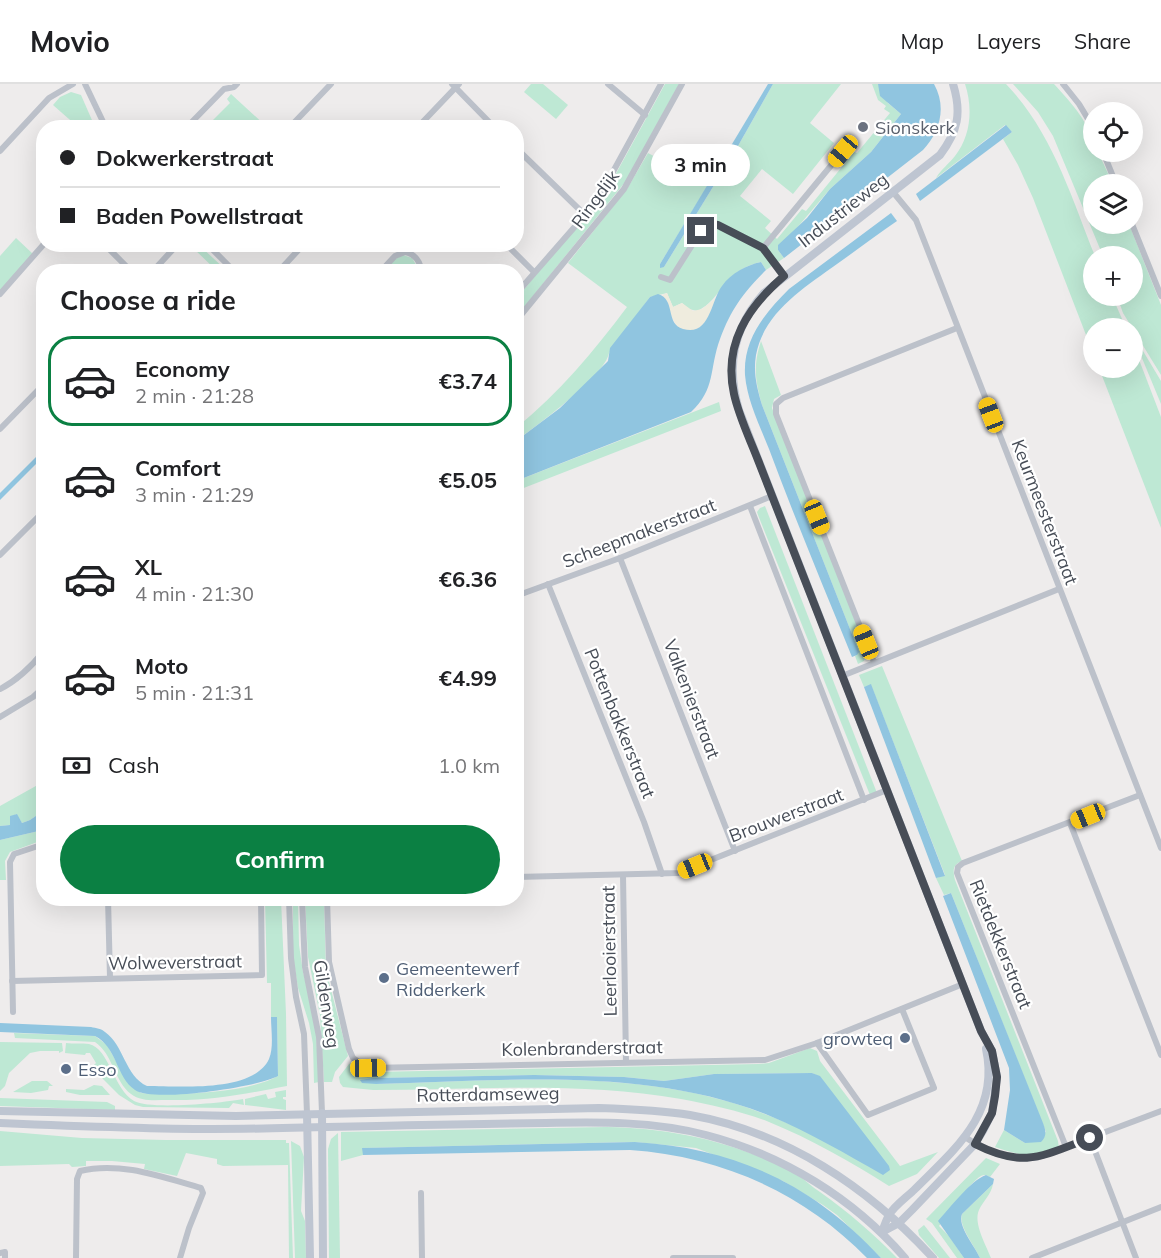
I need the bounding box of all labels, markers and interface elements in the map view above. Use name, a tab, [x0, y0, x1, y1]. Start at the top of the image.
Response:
text: Movio	[30, 24, 110, 59]
text: Map	[901, 28, 944, 54]
text: Layers	[977, 28, 1041, 54]
text: Share	[1074, 28, 1131, 54]
map controls	[1083, 102, 1143, 378]
button: locate	[1083, 102, 1143, 162]
place label: Sionskerk	[875, 116, 956, 139]
marker: Sionskerk	[856, 120, 870, 134]
car	[825, 131, 861, 171]
text: Dokwerkerstraat	[96, 144, 273, 172]
callout: 3 min	[652, 144, 750, 186]
text: 3 min	[674, 152, 727, 177]
street label: Ringdijk	[566, 165, 624, 233]
street label: Industrieweg	[793, 168, 893, 252]
button: layers	[1083, 174, 1143, 234]
text: Baden Powellstraat	[96, 202, 303, 230]
route end	[687, 217, 714, 244]
button: +	[1083, 246, 1143, 306]
text: Choose a ride	[60, 283, 236, 317]
button: −	[1083, 318, 1143, 378]
icon: car	[63, 354, 117, 408]
text: Economy	[135, 355, 230, 383]
text: €3.74	[439, 367, 497, 395]
text: 2 min · 21:28	[135, 383, 254, 408]
car	[976, 395, 1006, 435]
street label: Keurmeesterstraat	[1007, 436, 1083, 588]
icon: car	[63, 453, 117, 507]
text: Comfort	[135, 454, 221, 482]
text: €5.05	[439, 466, 497, 494]
text: 3 min · 21:29	[135, 482, 254, 507]
street label: Scheepmakerstraat	[559, 493, 719, 573]
car	[802, 497, 832, 537]
icon: car	[63, 552, 117, 606]
text: XL	[135, 553, 162, 581]
text: €6.36	[439, 565, 497, 593]
text: 4 min · 21:30	[135, 581, 254, 606]
car	[851, 622, 881, 662]
street label: Valkenierstraat	[659, 636, 725, 762]
street label: Pottenbakkerstraat	[579, 645, 661, 801]
icon: car	[63, 651, 117, 705]
text: Moto	[135, 652, 188, 680]
text: €4.99	[439, 664, 497, 692]
text: 5 min · 21:31	[135, 680, 254, 705]
icon: cash	[60, 749, 93, 782]
text: Cash	[108, 751, 160, 779]
text: 1.0 km	[438, 753, 500, 778]
street label: Brouwerstraat	[726, 783, 846, 847]
car	[1068, 801, 1108, 831]
button: Confirm	[60, 825, 500, 894]
car	[675, 851, 715, 881]
street label: Rietdekkerstraat	[965, 876, 1037, 1012]
street label: Leerlooierstraat	[596, 885, 622, 1017]
street label: Wolweverstraat	[108, 949, 242, 975]
place label: Gemeentewerf Ridderkerk	[396, 957, 520, 1001]
street label: Gildenweg	[309, 958, 345, 1050]
marker: Gemeentewerf Ridderkerk	[377, 971, 391, 985]
place label: growteq	[823, 1027, 893, 1050]
marker: growteq	[898, 1031, 912, 1045]
street label: Kolenbranderstraat	[501, 1035, 663, 1061]
place label: Esso	[78, 1058, 117, 1081]
car	[350, 1059, 386, 1077]
marker: Esso	[59, 1062, 73, 1076]
street label: Rotterdamseweg	[416, 1081, 560, 1107]
route start	[1076, 1124, 1103, 1151]

